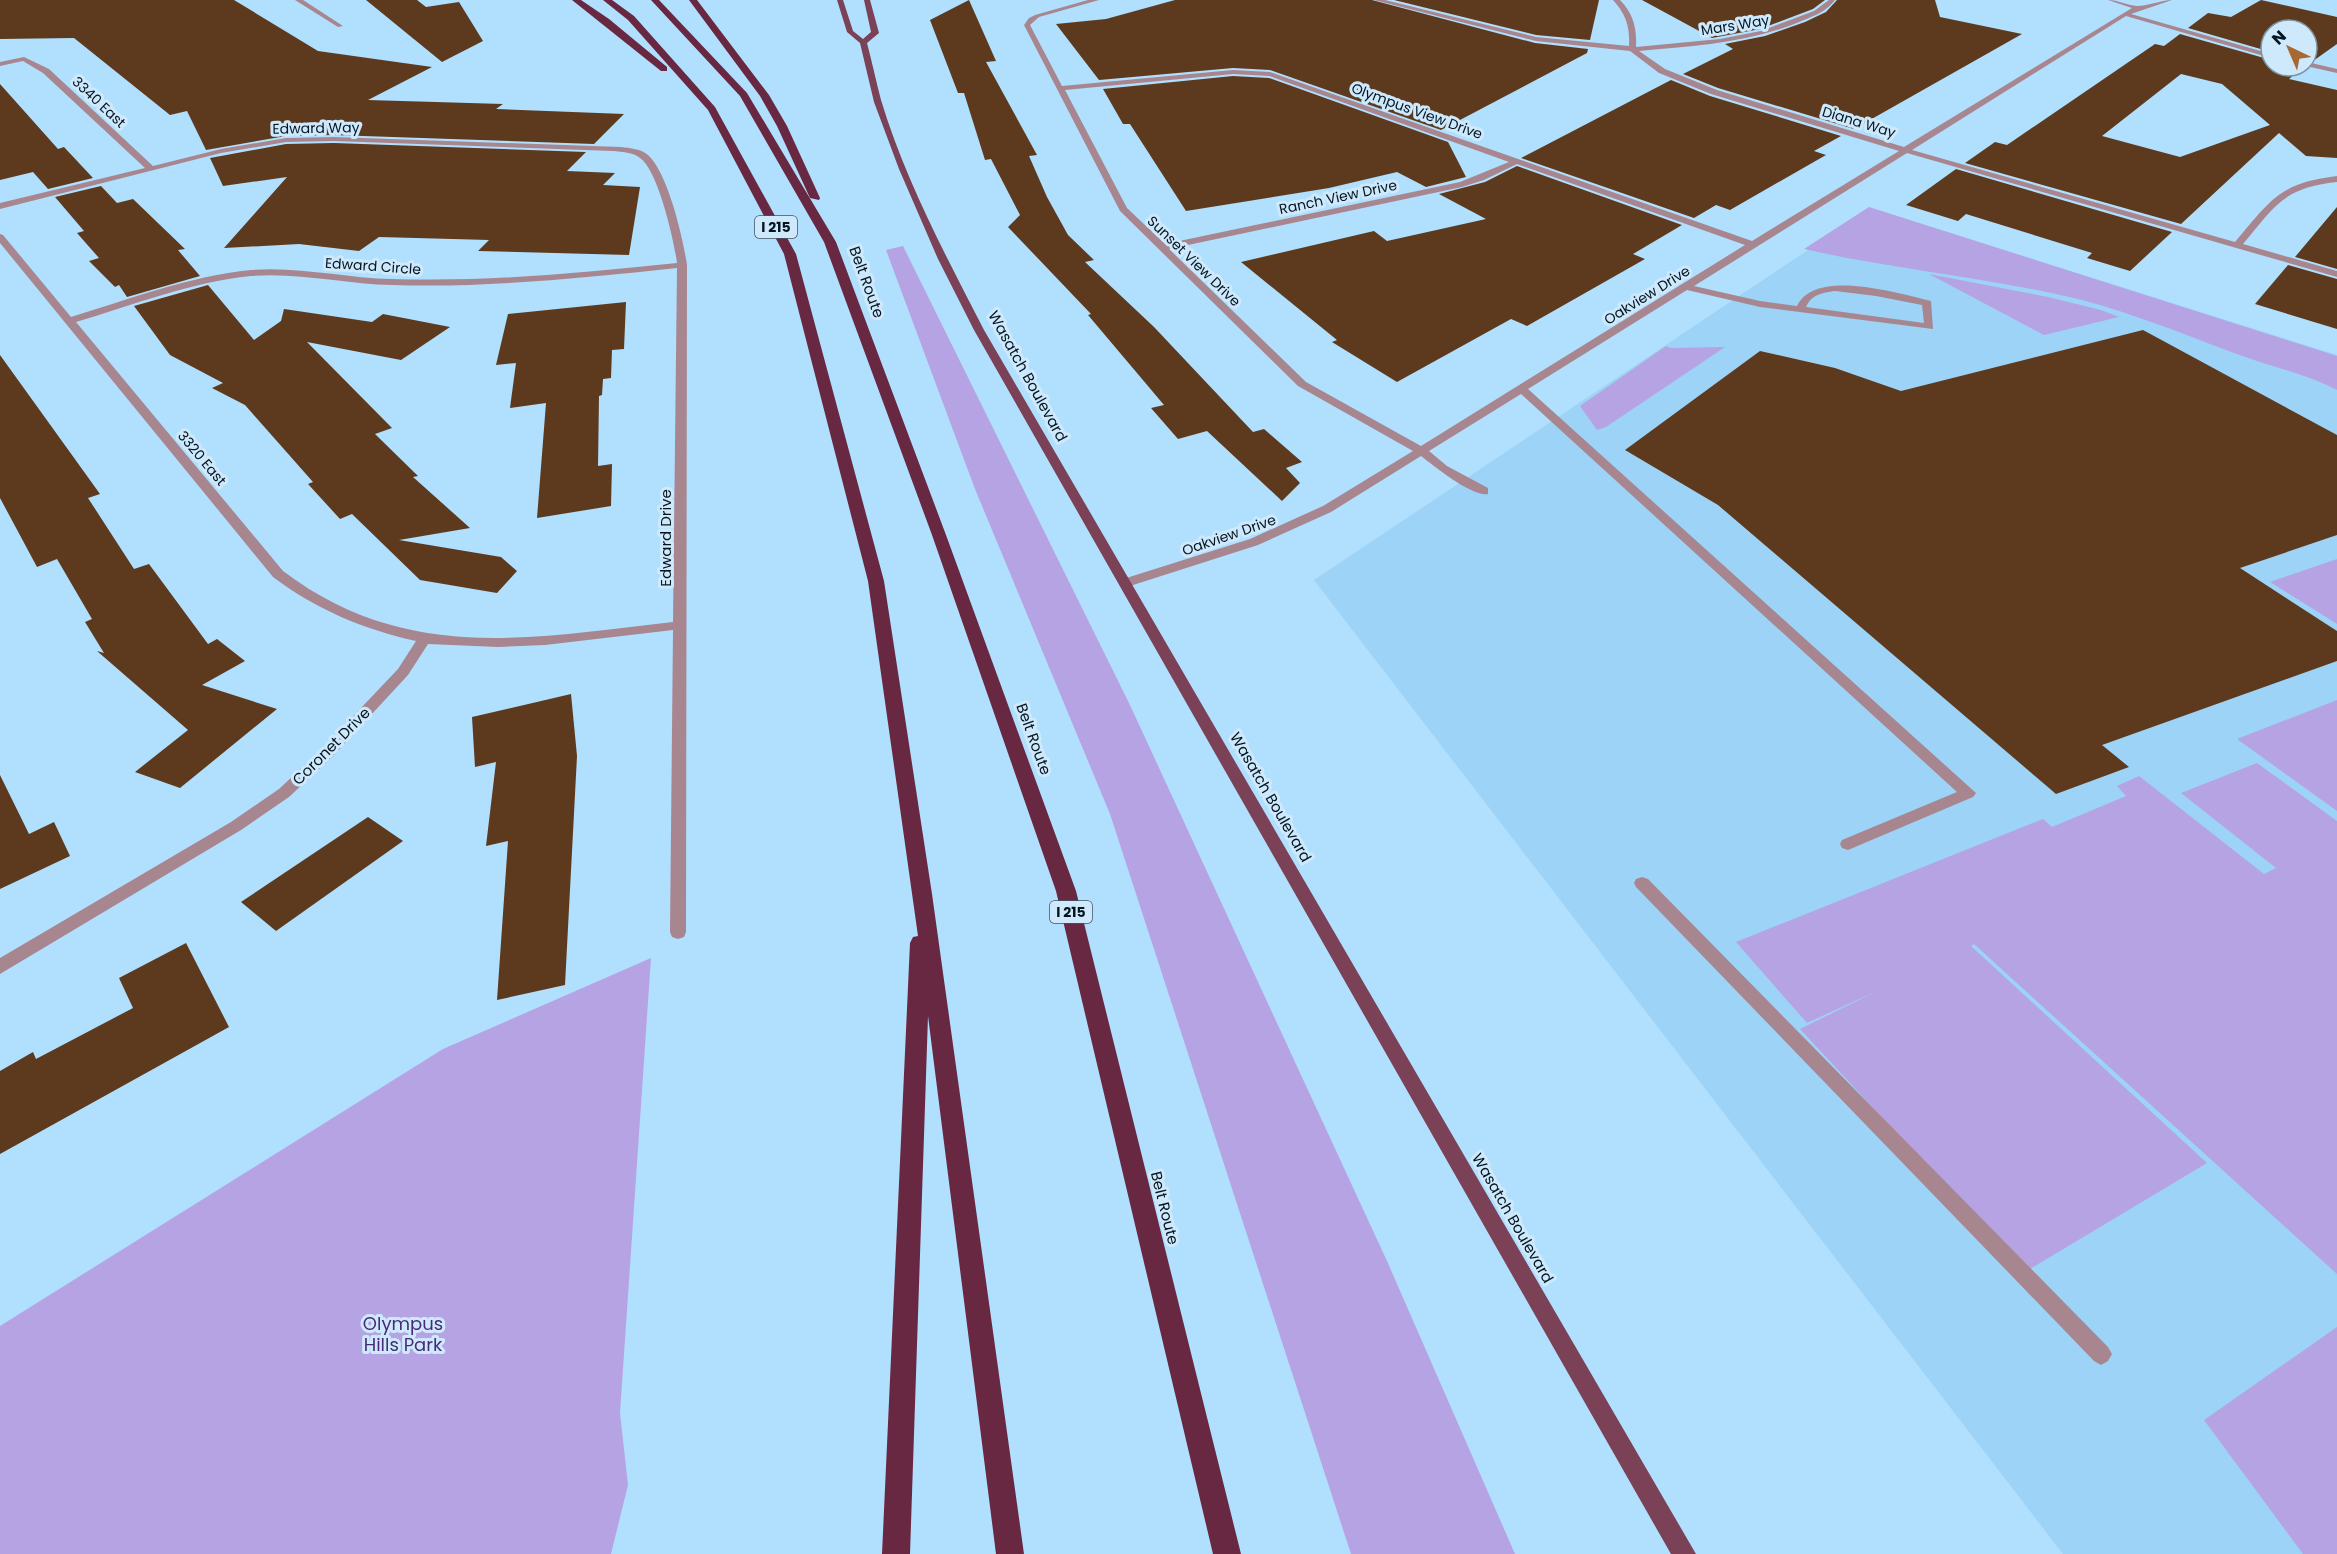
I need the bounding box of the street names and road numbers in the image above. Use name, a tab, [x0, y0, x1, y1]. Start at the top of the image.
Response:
street label: Mars Way	[1699, 10, 1771, 40]
street label: 3340 East	[68, 72, 130, 132]
street label: Olympus View Drive	[1349, 78, 1486, 144]
street label: Diana Way	[1820, 101, 1898, 143]
street label: Edward Way	[272, 117, 360, 139]
street label: Ranch View Drive	[1277, 175, 1399, 219]
street label: Sunset View Drive	[1143, 211, 1245, 311]
road number: I 215	[755, 216, 797, 238]
street label: Belt Route	[844, 243, 890, 321]
street label: Edward Circle	[324, 253, 422, 279]
street label: Oakview Drive	[1600, 260, 1694, 329]
street label: Wasatch Boulevard	[983, 307, 1073, 445]
street label: 3320 East	[173, 426, 231, 490]
street label: Edward Drive	[655, 489, 676, 587]
street label: Oakview Drive	[1179, 509, 1279, 560]
street label: Belt Route	[1011, 700, 1057, 778]
street label: Coronet Drive	[287, 702, 375, 790]
street label: Wasatch Boulevard	[1225, 728, 1317, 866]
road number: I 215	[1050, 901, 1092, 923]
street label: Wasatch Boulevard	[1467, 1149, 1559, 1287]
street label: Belt Route	[1146, 1169, 1184, 1247]

